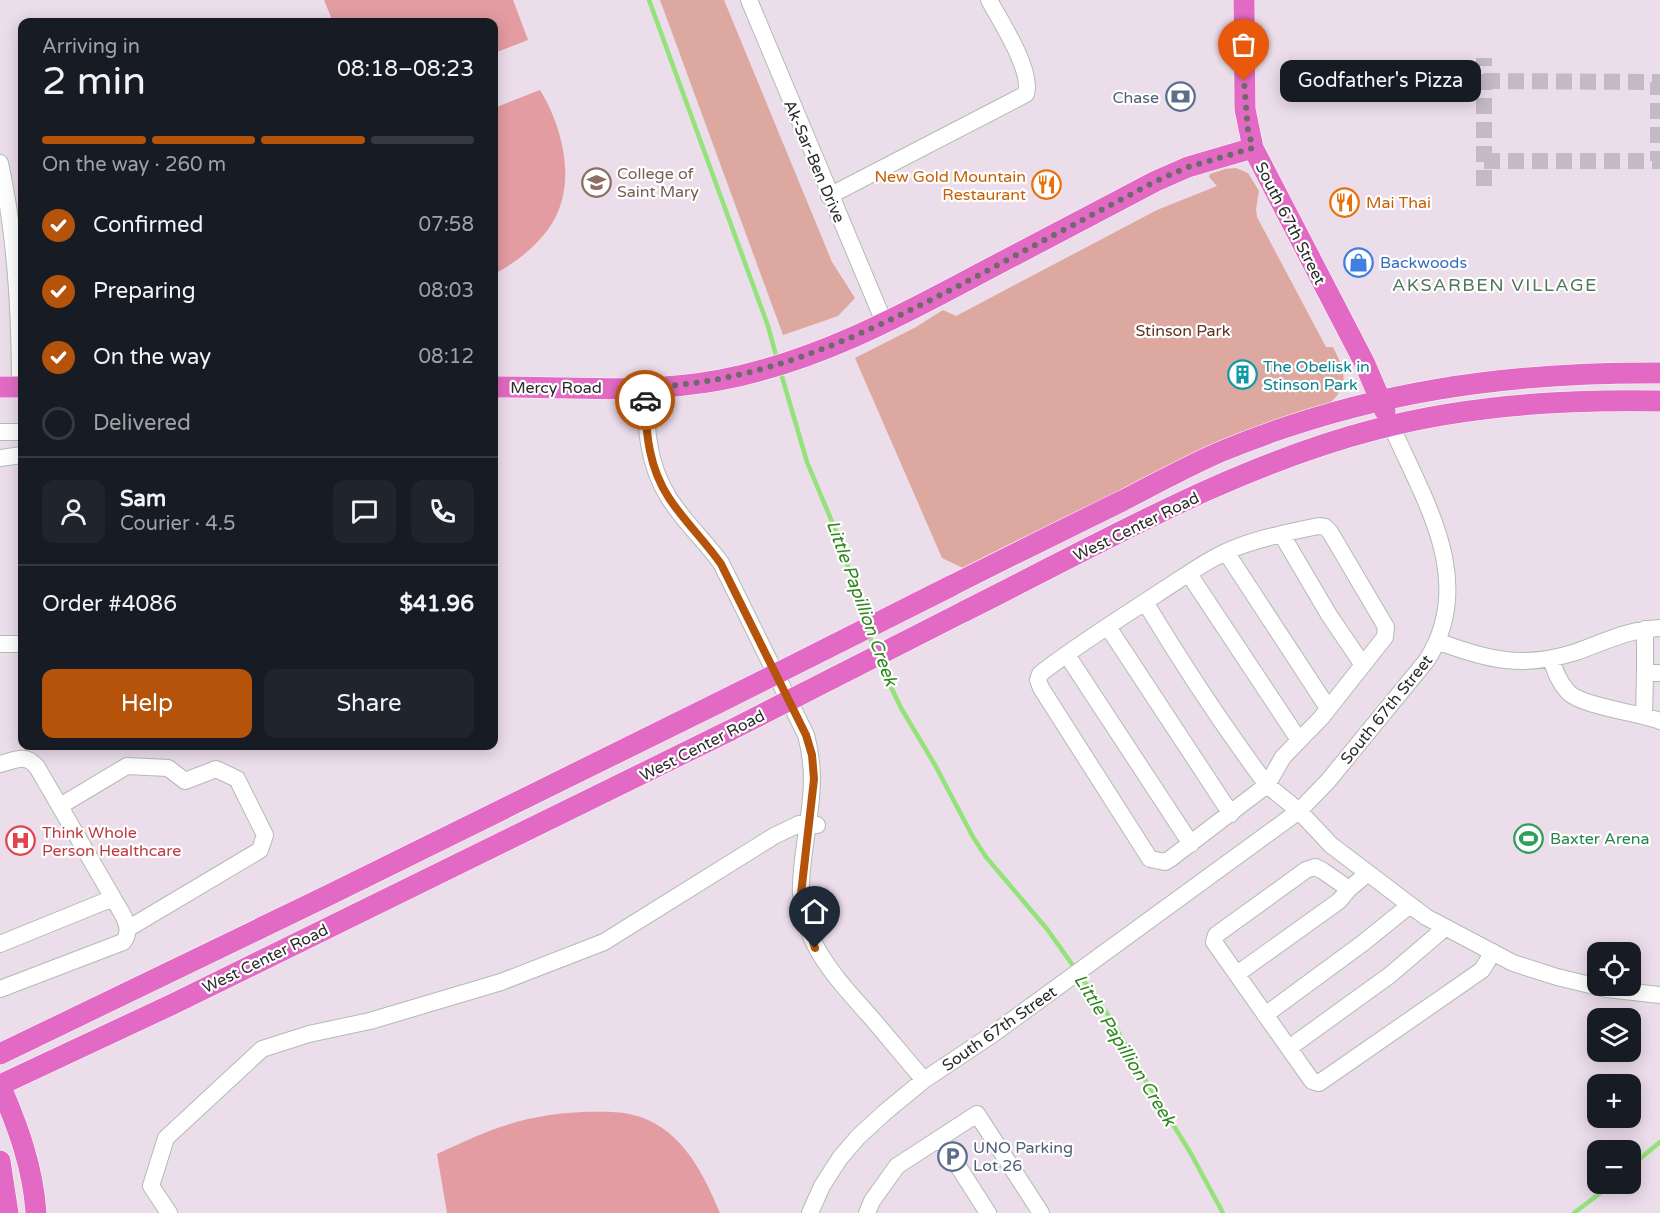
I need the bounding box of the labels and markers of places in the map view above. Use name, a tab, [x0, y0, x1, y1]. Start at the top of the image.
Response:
pin	[1218, 19, 1269, 81]
callout: Godfather's Pizza	[1280, 60, 1481, 102]
bank icon: Chase	[1164, 81, 1196, 113]
place label: Chase	[1112, 88, 1159, 108]
place label: College of Saint Mary	[617, 164, 699, 202]
school or university icon: College of Saint Mary	[580, 166, 612, 198]
place label: New Gold Mountain Restaurant	[874, 167, 1026, 205]
restaurant icon: New Gold Mountain Restaurant	[1031, 169, 1063, 201]
restaurant icon: Mai Thai	[1329, 186, 1361, 218]
place label: Mai Thai	[1366, 193, 1431, 213]
shop icon: Backwoods	[1343, 246, 1375, 278]
place label: Backwoods	[1380, 253, 1467, 273]
place label: The Obelisk in Stinson Park	[1263, 357, 1370, 395]
building icon: The Obelisk in Stinson Park	[1226, 359, 1258, 391]
sports icon: Baxter Arena	[1513, 822, 1545, 854]
place label: Think Whole Person Healthcare	[42, 823, 181, 861]
hospital icon: Think Whole Person Healthcare	[5, 825, 37, 857]
place label: Baxter Arena	[1550, 829, 1650, 849]
pin	[789, 886, 840, 948]
place label: UNO Parking Lot 26	[973, 1138, 1073, 1176]
parking icon: UNO Parking Lot 26	[936, 1140, 968, 1172]

